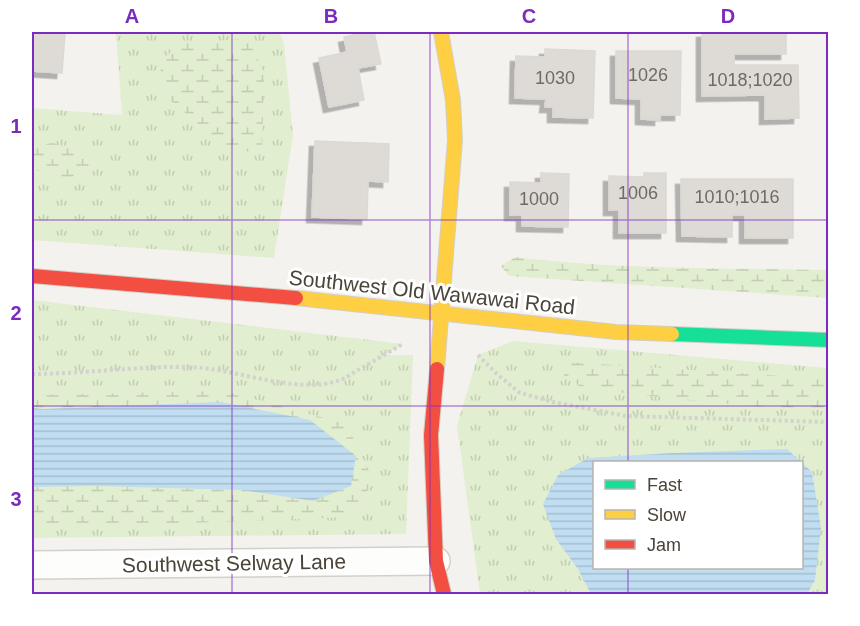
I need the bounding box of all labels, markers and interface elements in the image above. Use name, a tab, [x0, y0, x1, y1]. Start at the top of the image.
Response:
text: A	[125, 5, 139, 27]
text: B	[324, 5, 338, 27]
text: C	[522, 5, 536, 27]
text: D	[721, 5, 735, 27]
house number: 1026	[628, 65, 668, 85]
house number: 1030	[535, 68, 575, 88]
house number: 1018;1020	[707, 70, 793, 90]
text: 1	[10, 115, 22, 137]
house number: 1006	[618, 183, 658, 203]
house number: 1010;1016	[694, 187, 780, 207]
house number: 1000	[519, 189, 559, 209]
street label: Southwest Old Wawawai Road	[288, 266, 576, 318]
text: 2	[10, 302, 22, 324]
legend	[593, 461, 803, 569]
text: Fast	[647, 475, 682, 495]
text: 3	[10, 488, 22, 510]
text: Slow	[647, 505, 687, 525]
text: Jam	[647, 535, 681, 555]
street label: Southwest Selway Lane	[122, 550, 346, 576]

